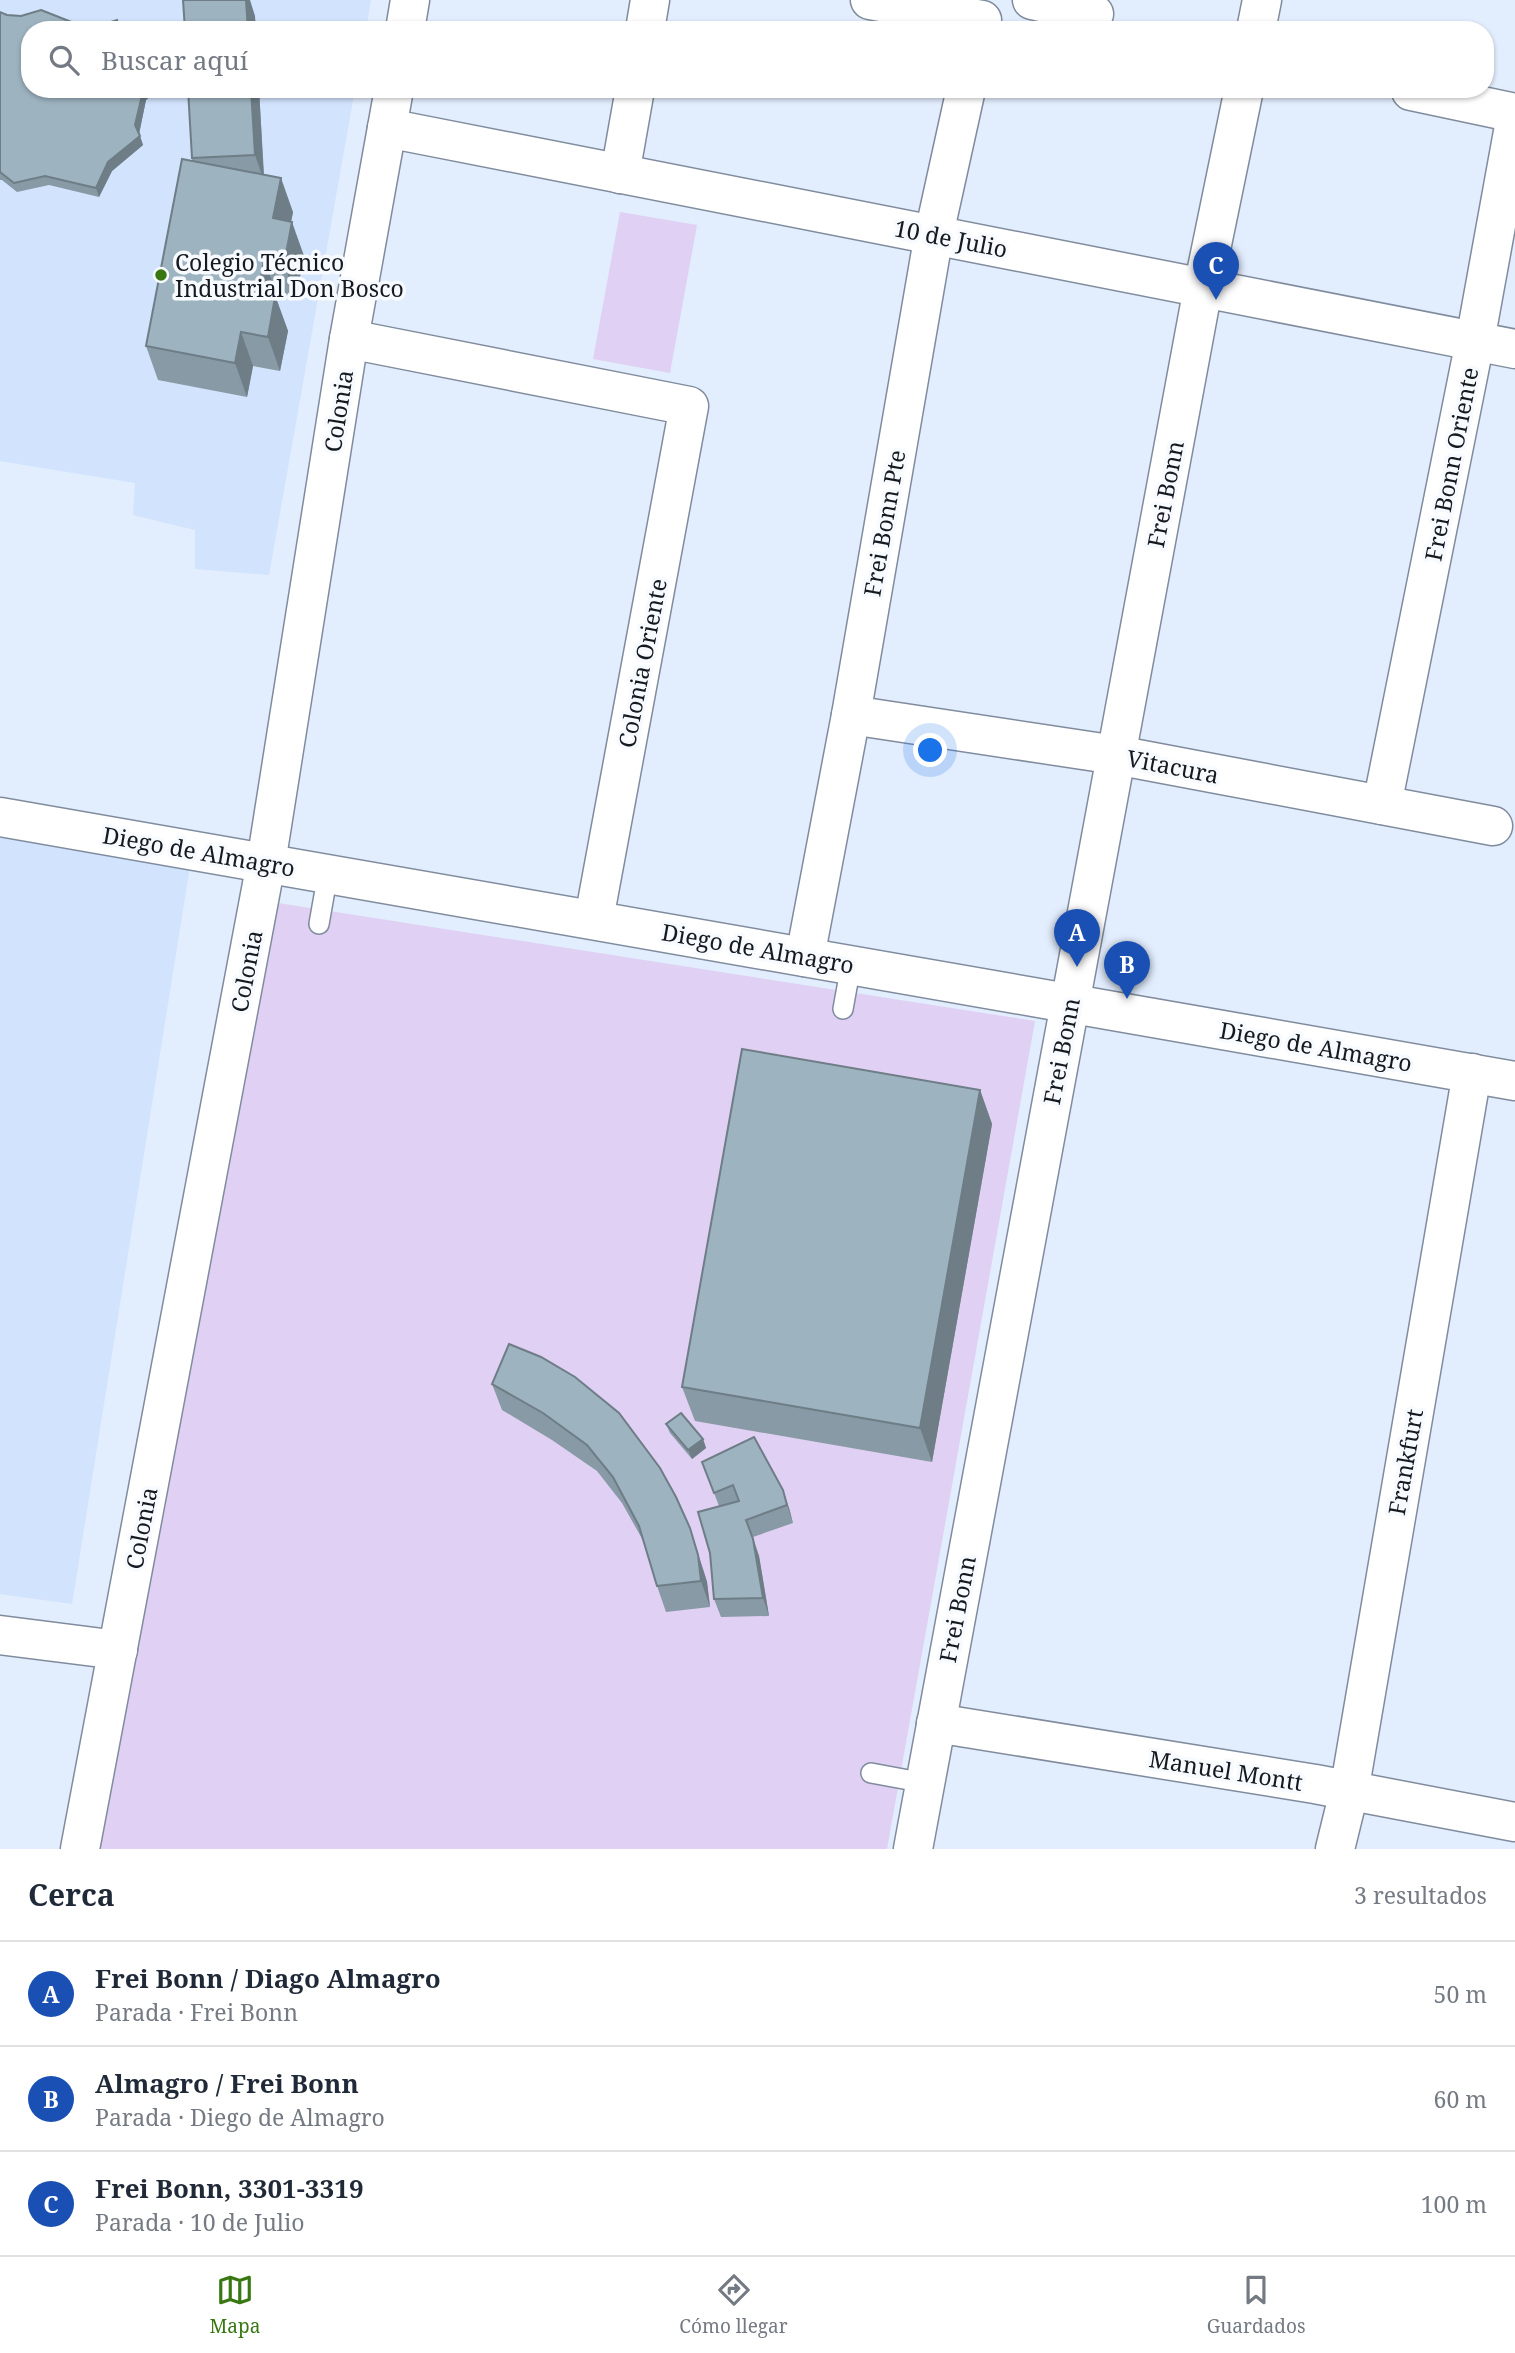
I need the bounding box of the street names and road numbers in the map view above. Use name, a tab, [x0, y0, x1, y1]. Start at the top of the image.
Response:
street label: 10 de Julio	[892, 211, 1010, 265]
street label: Frei Bonn Oriente	[1417, 364, 1485, 564]
street label: Colonia	[316, 368, 360, 454]
street label: Frei Bonn	[1139, 438, 1191, 550]
street label: Frei Bonn Pte	[855, 447, 913, 599]
street label: Colonia Oriente	[610, 576, 674, 750]
street label: Vitacura	[1124, 741, 1222, 791]
street label: Diego de Almagro	[100, 818, 298, 884]
street label: Diego de Almagro	[659, 915, 857, 981]
street label: Colonia	[222, 927, 270, 1015]
street label: Frei Bonn	[1035, 995, 1087, 1107]
street label: Diego de Almagro	[1217, 1013, 1415, 1079]
street label: Frankfurt	[1380, 1406, 1430, 1518]
street label: Colonia	[117, 1484, 165, 1572]
street label: Frei Bonn	[931, 1553, 983, 1665]
street label: Manuel Montt	[1147, 1742, 1305, 1798]

